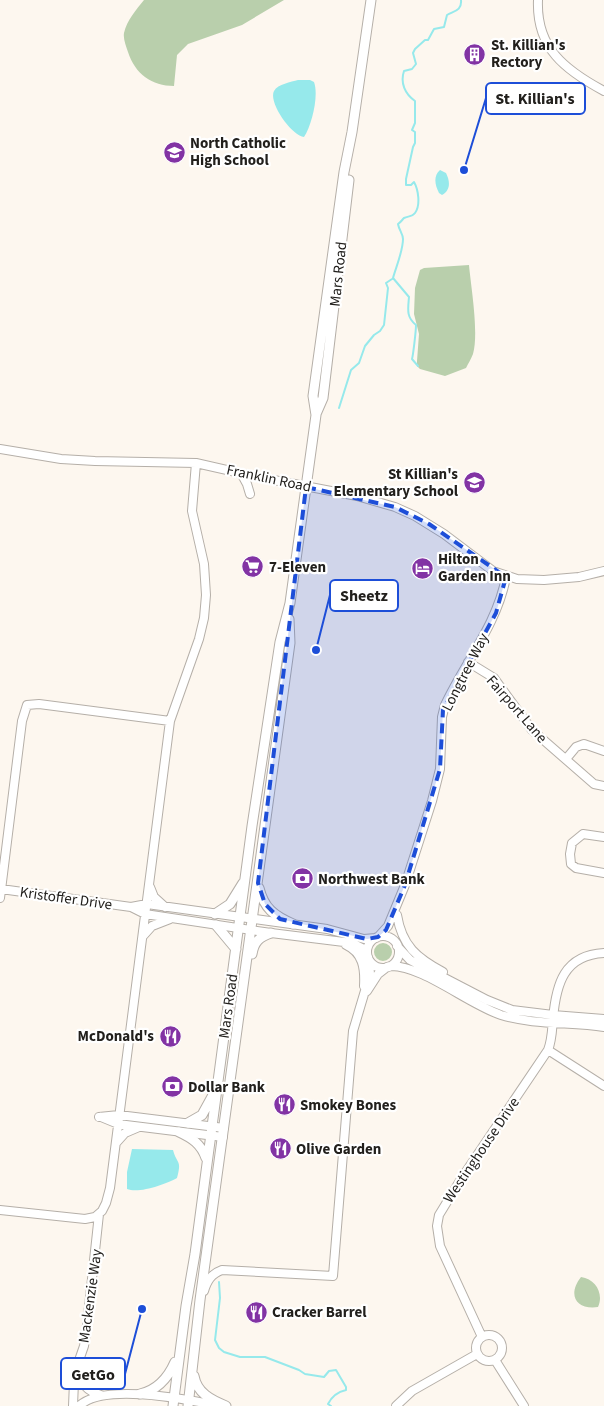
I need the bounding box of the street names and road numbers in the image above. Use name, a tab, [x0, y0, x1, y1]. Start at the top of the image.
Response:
street label: Mars Road	[325, 241, 352, 308]
street label: Franklin Road	[225, 459, 313, 498]
street label: Longtree Way	[437, 630, 494, 715]
street label: Fairport Lane	[481, 671, 552, 748]
street label: Kristoffer Drive	[18, 882, 114, 915]
street label: Mars Road	[214, 972, 243, 1040]
street label: Westinghouse Drive	[438, 1093, 525, 1207]
street label: Mackenzie Way	[74, 1248, 107, 1344]

